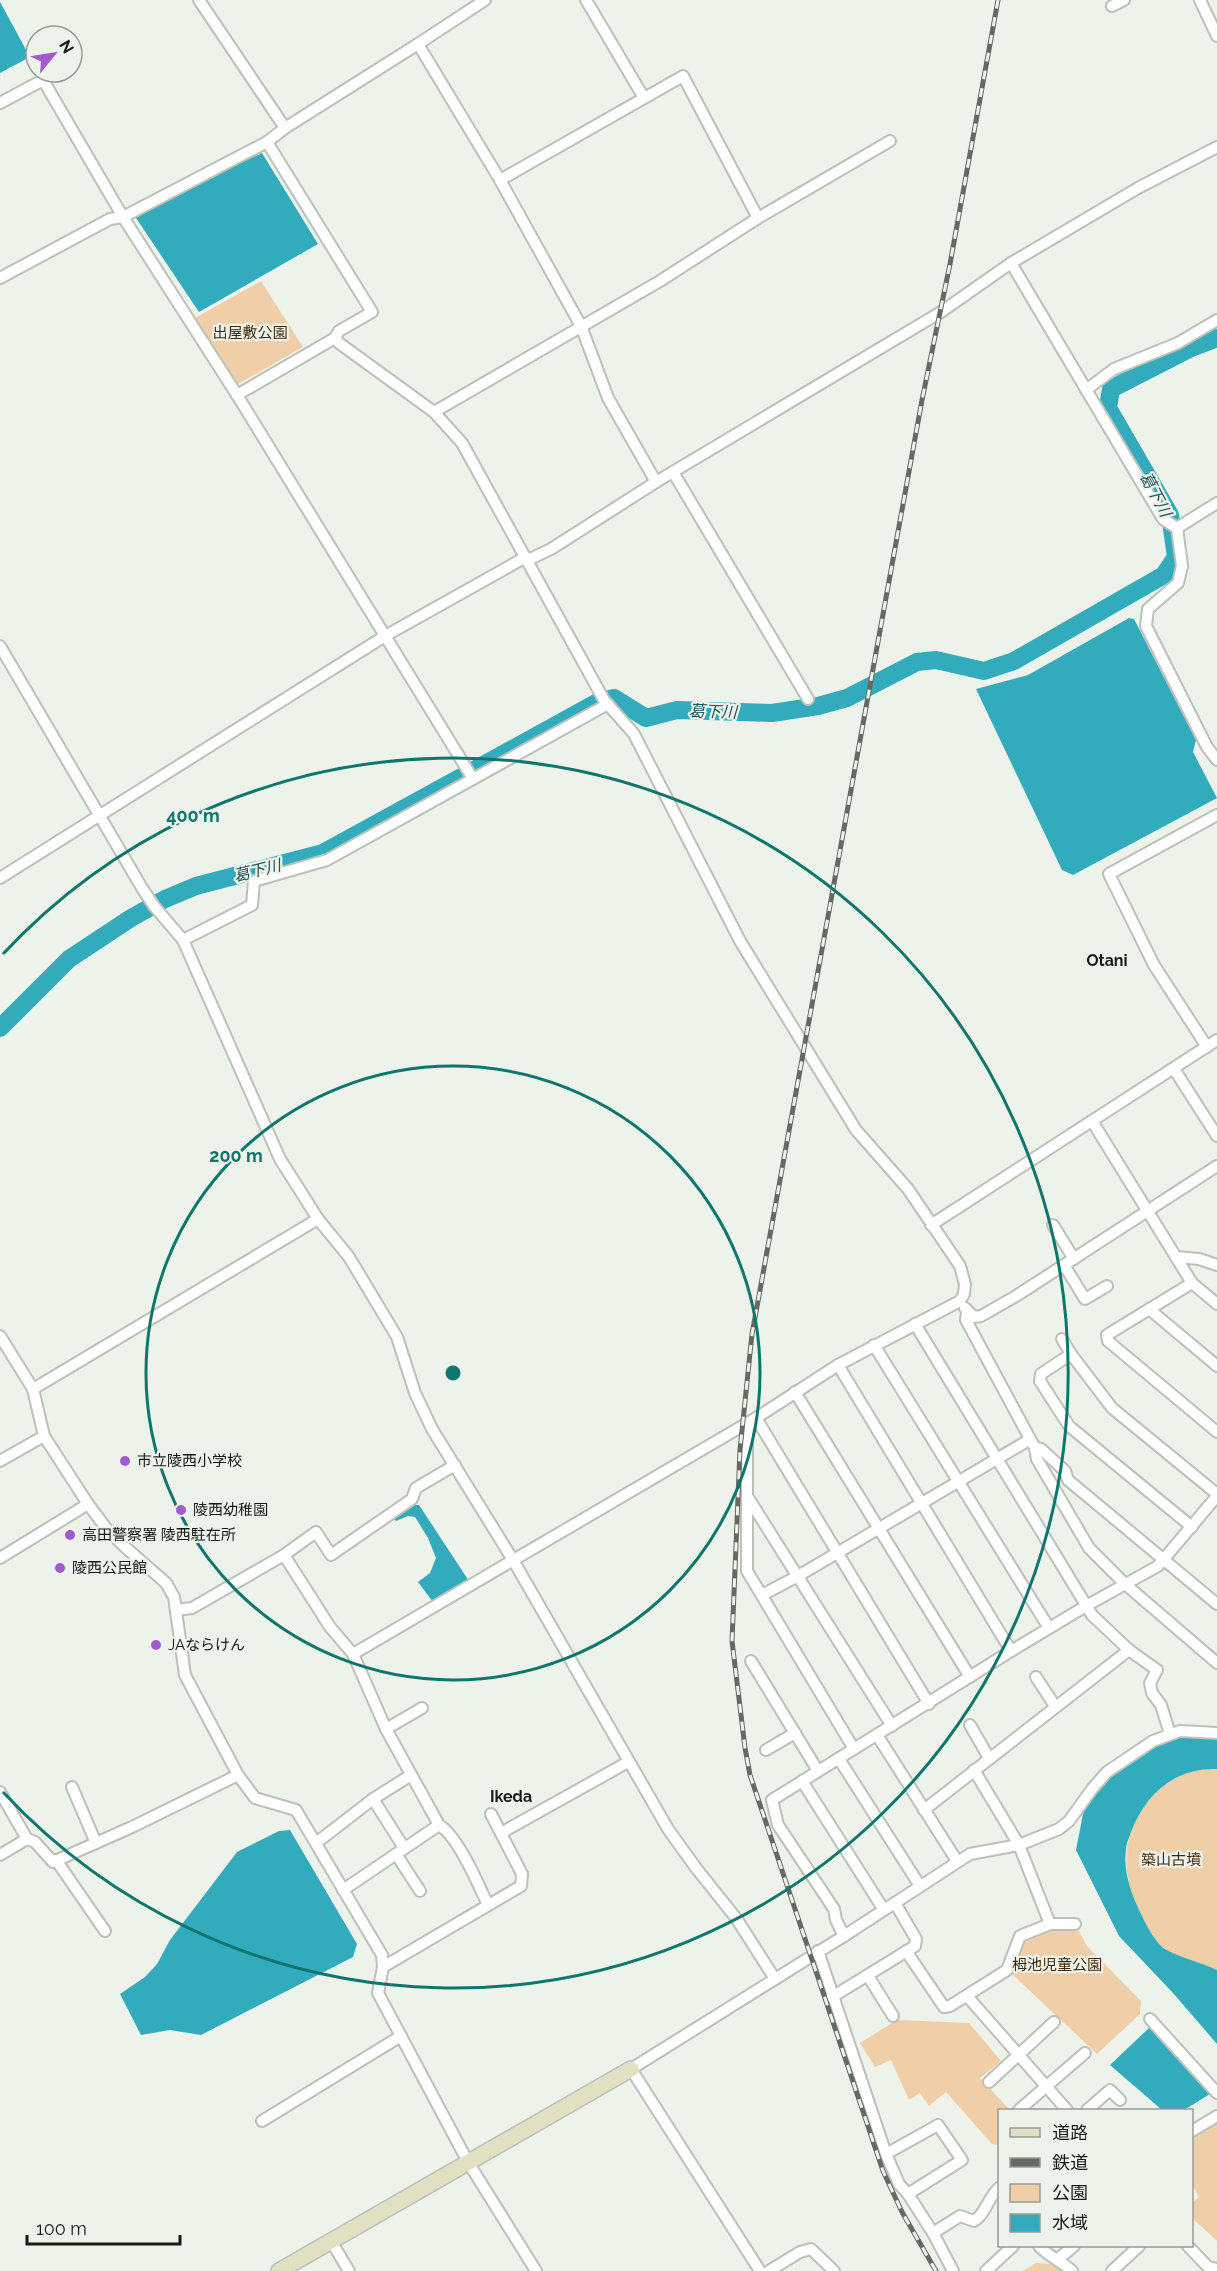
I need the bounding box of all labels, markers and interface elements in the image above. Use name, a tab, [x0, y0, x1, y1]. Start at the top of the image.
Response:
north arrow	[24, 24, 84, 84]
text: N	[55, 37, 78, 57]
park label: 出屋敷公園	[212, 324, 288, 342]
water label: 葛下川	[1136, 469, 1176, 522]
water label: 葛下川	[689, 701, 739, 722]
text: 400 m	[166, 805, 220, 826]
water label: 葛下川	[232, 855, 285, 886]
district label: Otani	[1086, 951, 1128, 970]
text: 200 m	[209, 1145, 263, 1166]
centre of rings	[443, 1363, 463, 1383]
place label: 市立陵西小学校	[137, 1452, 242, 1470]
marker: 市立陵西小学校	[118, 1454, 132, 1468]
place label: 陵西幼稚園	[193, 1501, 268, 1519]
marker: 陵西幼稚園	[174, 1503, 188, 1517]
place label: 高田警察署 陵西駐在所	[82, 1526, 236, 1544]
marker: 高田警察署 陵西駐在所	[63, 1528, 77, 1542]
place label: 陵西公民館	[72, 1559, 147, 1577]
marker: 陵西公民館	[53, 1561, 67, 1575]
place label: JAならけん	[168, 1636, 245, 1654]
marker: JAならけん	[149, 1638, 163, 1652]
district label: Ikeda	[490, 1787, 532, 1806]
park label: 築山古墳	[1141, 1851, 1201, 1869]
park label: 栂池児童公園	[1012, 1956, 1102, 1974]
legend	[998, 2109, 1193, 2247]
text: 道路	[1052, 2122, 1088, 2143]
text: 鉄道	[1052, 2152, 1088, 2173]
text: 公園	[1052, 2182, 1088, 2203]
scale bar	[27, 2208, 180, 2246]
text: 水域	[1052, 2212, 1088, 2233]
text: 100 m	[36, 2218, 87, 2239]

